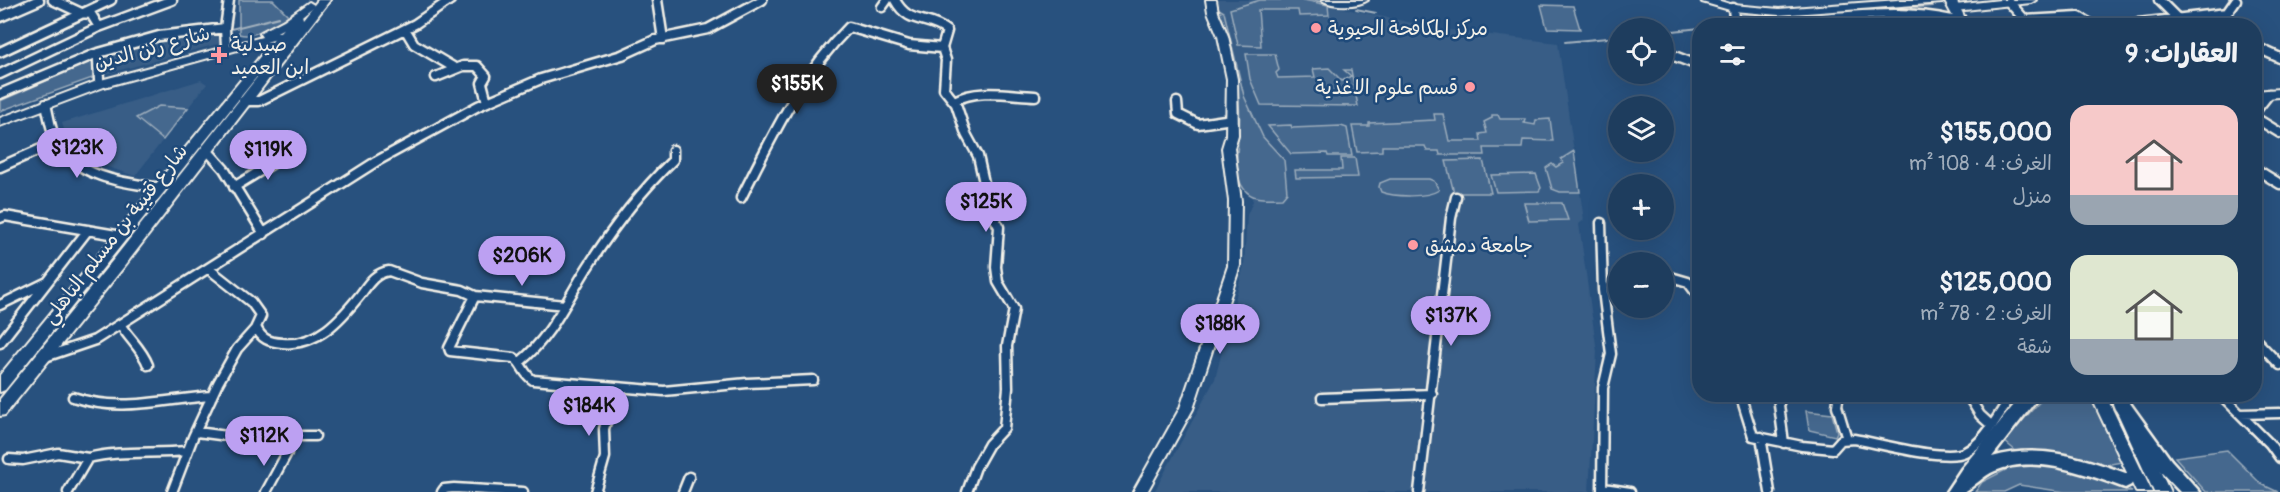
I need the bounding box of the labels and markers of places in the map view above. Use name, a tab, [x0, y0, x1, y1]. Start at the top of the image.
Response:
place label: مركز المكافحة الحيوية	[1328, 16, 1488, 41]
marker: مركز المكافحة الحيوية	[1309, 21, 1323, 35]
place label: صيدلية ابن العميد	[231, 32, 309, 80]
marker: صيدلية ابن العميد	[212, 48, 226, 62]
pin: $155K	[755, 64, 839, 115]
place label: قسم علوم الاغذية	[1315, 75, 1458, 103]
marker: قسم علوم الاغذية	[1463, 80, 1477, 94]
pin: $123K	[35, 128, 119, 179]
pin: $119K	[226, 130, 310, 181]
pin: $125K	[944, 182, 1028, 233]
place label: جامعة دمشق	[1425, 233, 1533, 258]
pin: $206K	[480, 236, 564, 287]
marker: جامعة دمشق	[1406, 238, 1420, 252]
pin: $137K	[1409, 296, 1493, 347]
pin: $188K	[1178, 304, 1262, 355]
pin: $184K	[547, 386, 631, 437]
pin: $112K	[222, 416, 306, 467]

